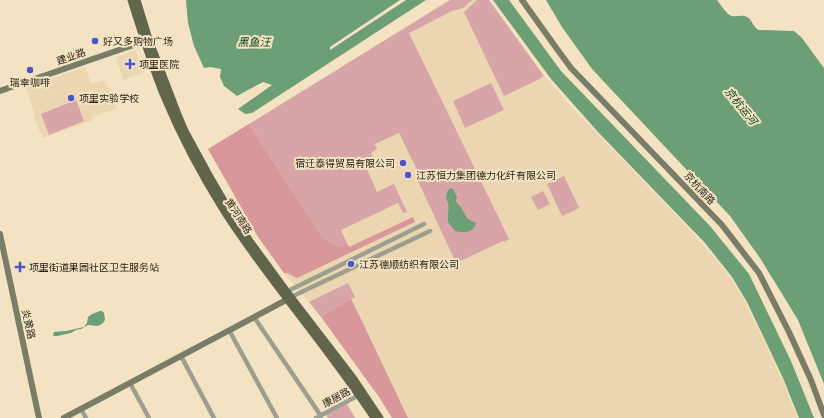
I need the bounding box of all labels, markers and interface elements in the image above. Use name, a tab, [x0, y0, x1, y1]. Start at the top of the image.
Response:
place label: 好又多购物广场	[103, 35, 173, 48]
water label: 黑鱼汪	[238, 35, 272, 49]
marker: 好又多购物广场	[90, 36, 100, 46]
street label: 建业路	[55, 45, 87, 68]
marker: 项里医院	[124, 58, 136, 70]
place label: 项里医院	[139, 58, 179, 71]
marker: 瑞幸咖啡	[25, 65, 35, 75]
place label: 瑞幸咖啡	[10, 76, 50, 89]
water label: 京杭运河	[722, 84, 762, 129]
place label: 项里实验学校	[79, 92, 139, 105]
marker: 项里实验学校	[66, 93, 76, 103]
place label: 宿迁泰得贸易有限公司	[295, 157, 395, 170]
marker: 宿迁泰得贸易有限公司	[398, 158, 408, 168]
place label: 江苏恒力集团德力化纤有限公司	[416, 169, 556, 182]
street label: 京杭南路	[681, 169, 718, 207]
marker: 江苏恒力集团德力化纤有限公司	[403, 170, 413, 180]
street label: 黄河南路	[222, 196, 255, 237]
place label: 江苏德顺纺织有限公司	[359, 258, 459, 271]
marker: 江苏德顺纺织有限公司	[346, 259, 356, 269]
marker: 项里街道果园社区卫生服务站	[14, 261, 26, 273]
place label: 项里街道果园社区卫生服务站	[29, 261, 159, 274]
street label: 炎黄路	[19, 308, 38, 340]
street label: 康居路	[320, 385, 353, 410]

